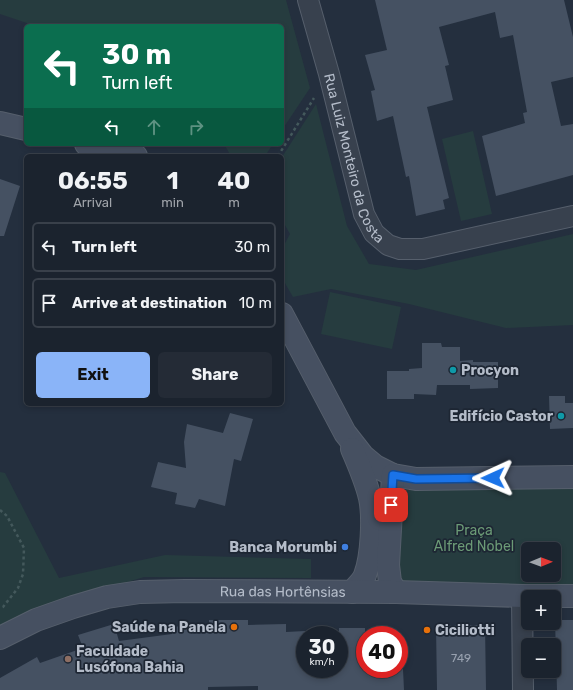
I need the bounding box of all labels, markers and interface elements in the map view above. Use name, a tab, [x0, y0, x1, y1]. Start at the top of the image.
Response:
text: 30 m	[102, 38, 171, 71]
icon: left	[36, 40, 88, 92]
text: Turn left	[102, 72, 172, 94]
street label: Rua Luiz Monteiro da Costa	[321, 72, 388, 246]
icon: left	[101, 116, 123, 138]
icon: ahead	[143, 116, 165, 138]
icon: right	[185, 116, 207, 138]
text: 06:55	[58, 167, 128, 195]
text: 1	[167, 167, 179, 195]
text: 40	[218, 167, 250, 195]
text: Arrival	[73, 195, 112, 210]
text: min	[161, 195, 184, 210]
text: m	[228, 195, 240, 210]
icon: left	[38, 236, 60, 258]
text: Turn left	[72, 238, 137, 256]
text: 30 m	[234, 238, 270, 256]
icon: arrive	[38, 292, 60, 314]
text: Arrive at destination	[72, 294, 227, 312]
text: 10 m	[239, 294, 272, 312]
button: Exit	[36, 352, 150, 398]
button: Share	[158, 352, 272, 398]
place label: Procyon	[461, 362, 519, 379]
marker: Procyon	[448, 365, 458, 375]
place label: Edifício Castor	[450, 408, 554, 425]
marker: Edifício Castor	[556, 411, 566, 421]
position arrow	[472, 457, 514, 499]
pin	[374, 488, 408, 522]
icon: arrive	[380, 494, 402, 516]
park label: Praça Alfred Nobel	[434, 522, 514, 555]
place label: Banca Morumbi	[229, 539, 337, 556]
marker: Banca Morumbi	[340, 542, 350, 552]
north arrow	[521, 542, 561, 582]
map controls	[521, 542, 561, 678]
street label: Rua das Hortênsias	[220, 583, 346, 600]
button: +	[521, 590, 561, 630]
place label: Saúde na Panela	[112, 619, 226, 636]
marker: Saúde na Panela	[229, 622, 239, 632]
place label: Ciciliotti	[435, 622, 495, 639]
marker: Ciciliotti	[422, 625, 432, 635]
speed limit sign: 40	[356, 626, 408, 678]
text: 30	[309, 635, 335, 659]
button: −	[521, 638, 561, 678]
place label: Faculdade Lusófona Bahia	[76, 643, 184, 676]
house number: 749	[451, 651, 471, 665]
marker: Faculdade Lusófona Bahia	[63, 654, 73, 664]
text: km/h	[310, 656, 334, 668]

